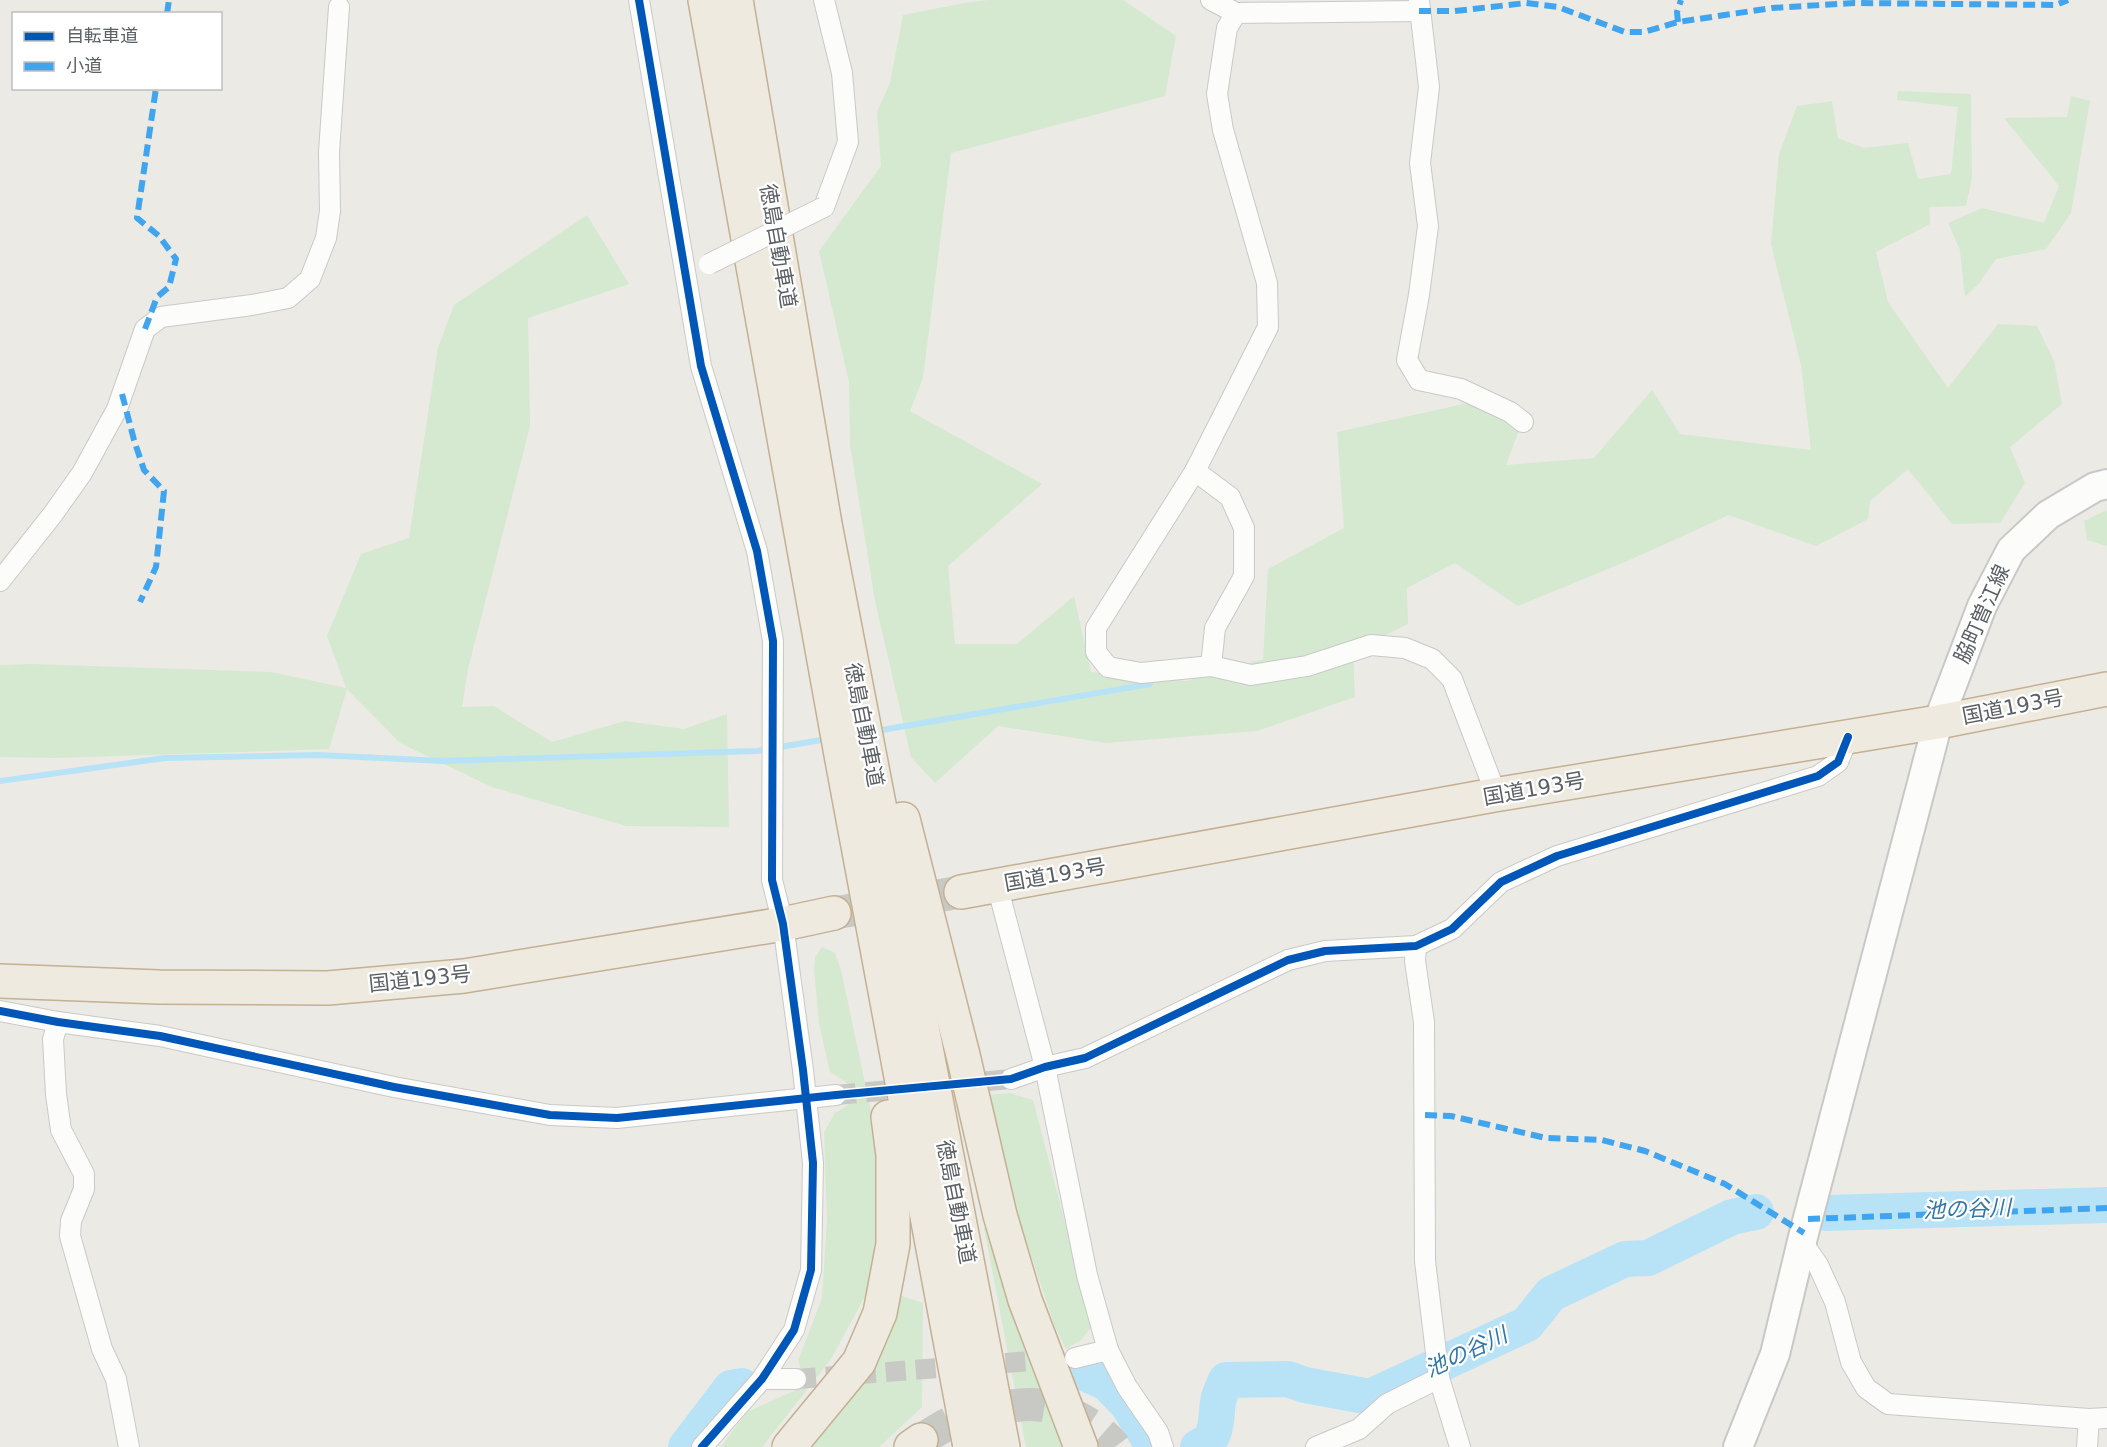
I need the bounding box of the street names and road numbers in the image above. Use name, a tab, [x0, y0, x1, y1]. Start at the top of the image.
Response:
street label: 徳島自動車道	[755, 182, 801, 310]
street label: 脇町曽江線	[1950, 561, 2014, 667]
street label: 徳島自動車道	[840, 661, 888, 789]
street label: 国道193号	[1960, 685, 2066, 729]
street label: 国道193号	[1481, 768, 1587, 810]
street label: 国道193号	[1002, 854, 1108, 896]
street label: 国道193号	[367, 962, 473, 996]
street label: 徳島自動車道	[932, 1138, 980, 1266]

